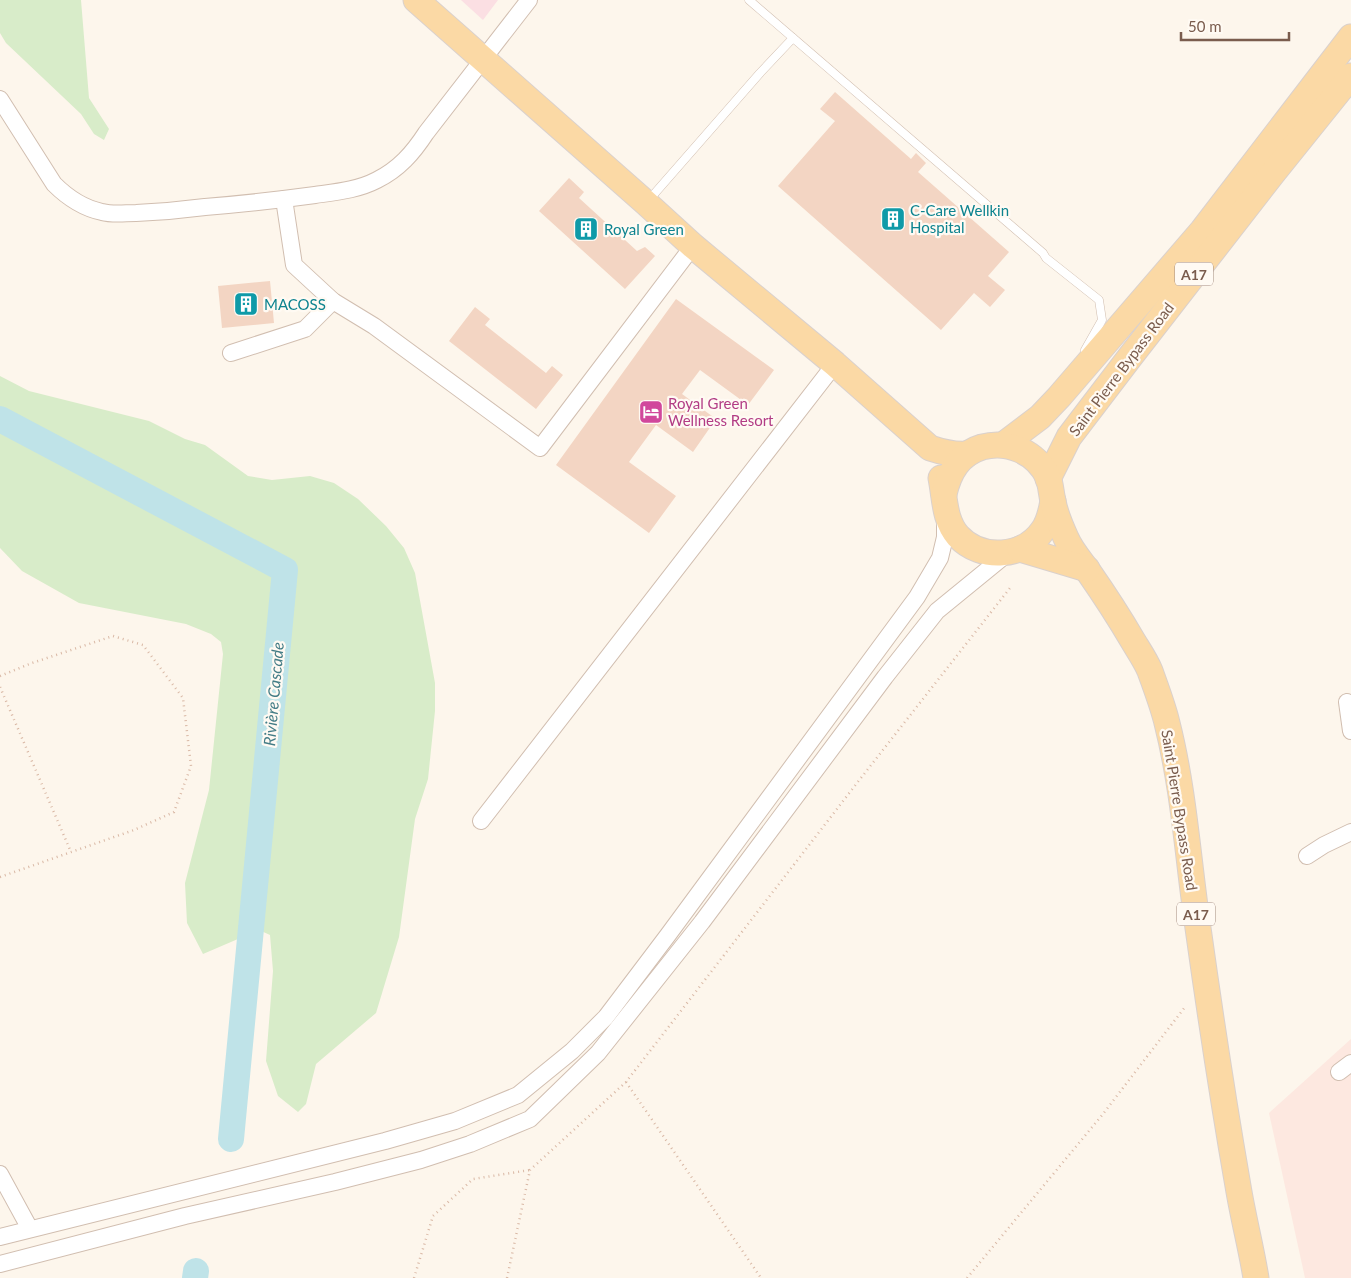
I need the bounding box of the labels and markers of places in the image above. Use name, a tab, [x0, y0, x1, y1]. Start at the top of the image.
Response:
place label: C-Care Wellkin Hospital	[910, 201, 1009, 236]
building icon: C-Care Wellkin Hospital	[880, 206, 906, 232]
building icon: Royal Green	[573, 216, 599, 242]
place label: Royal Green	[604, 220, 684, 238]
building icon: MACOSS	[233, 291, 259, 317]
place label: MACOSS	[264, 295, 326, 313]
place label: Royal Green Wellness Resort	[668, 394, 774, 429]
hotel icon: Royal Green Wellness Resort	[638, 399, 664, 425]

